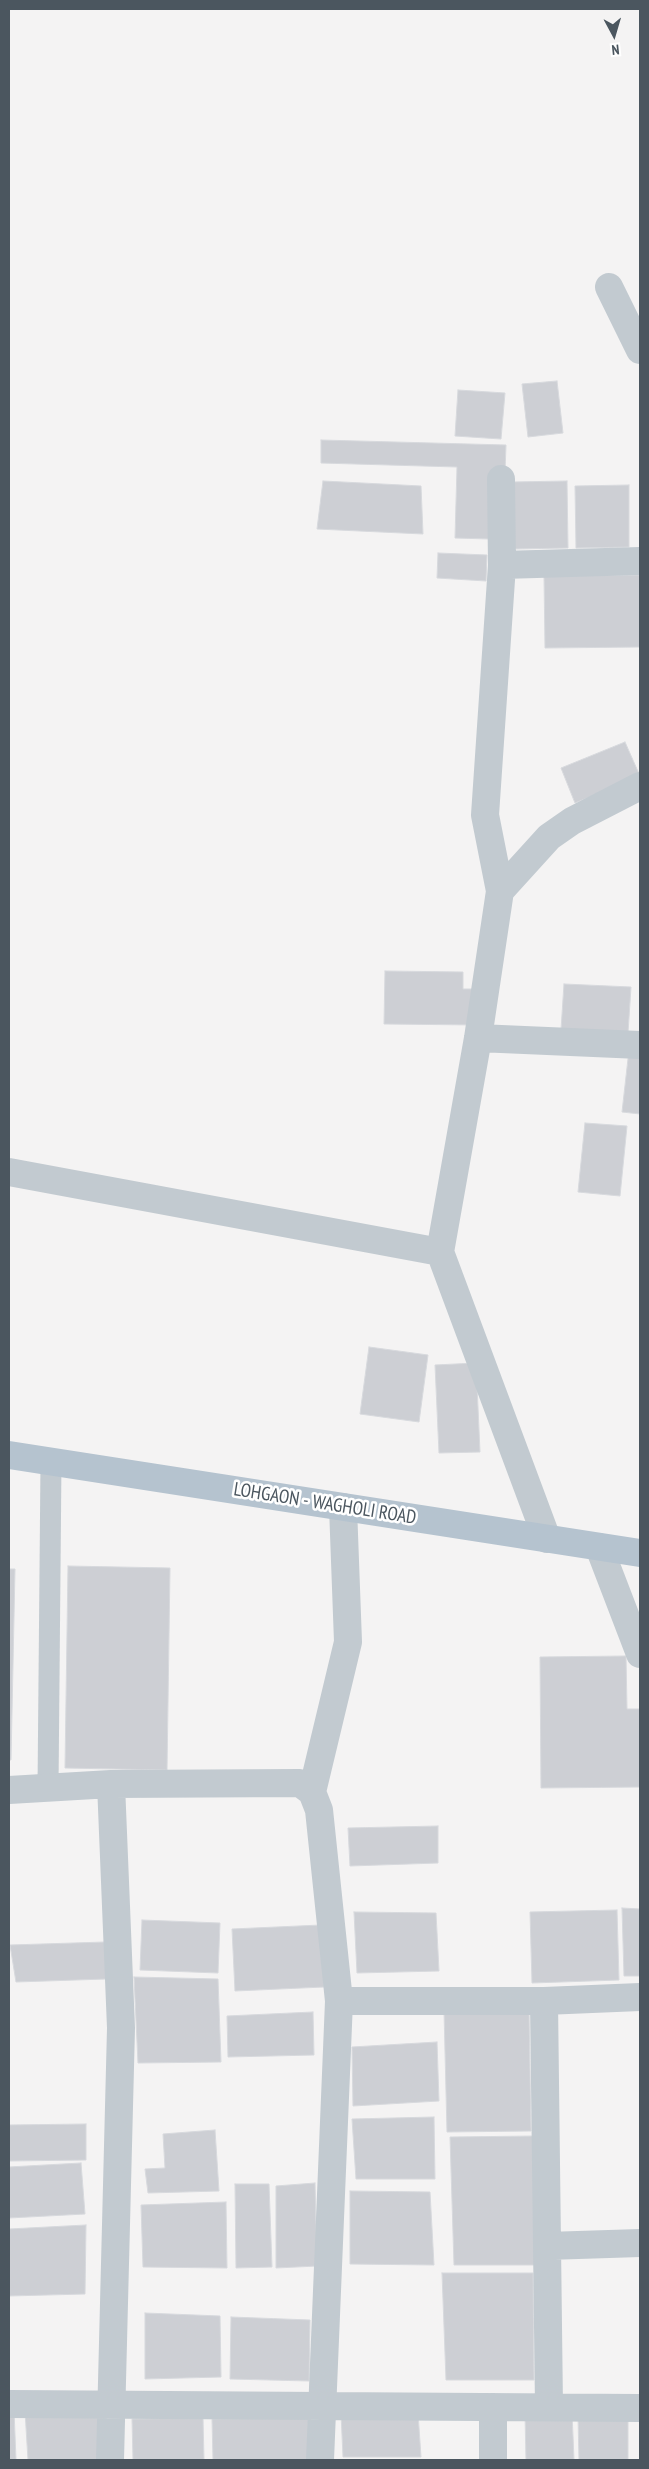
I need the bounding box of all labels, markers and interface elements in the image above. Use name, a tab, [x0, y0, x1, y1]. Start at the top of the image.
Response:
north arrow	[589, 10, 639, 60]
text: N	[611, 41, 620, 59]
street label: LOHGAON - WAGHOLI ROAD	[232, 1478, 418, 1530]

